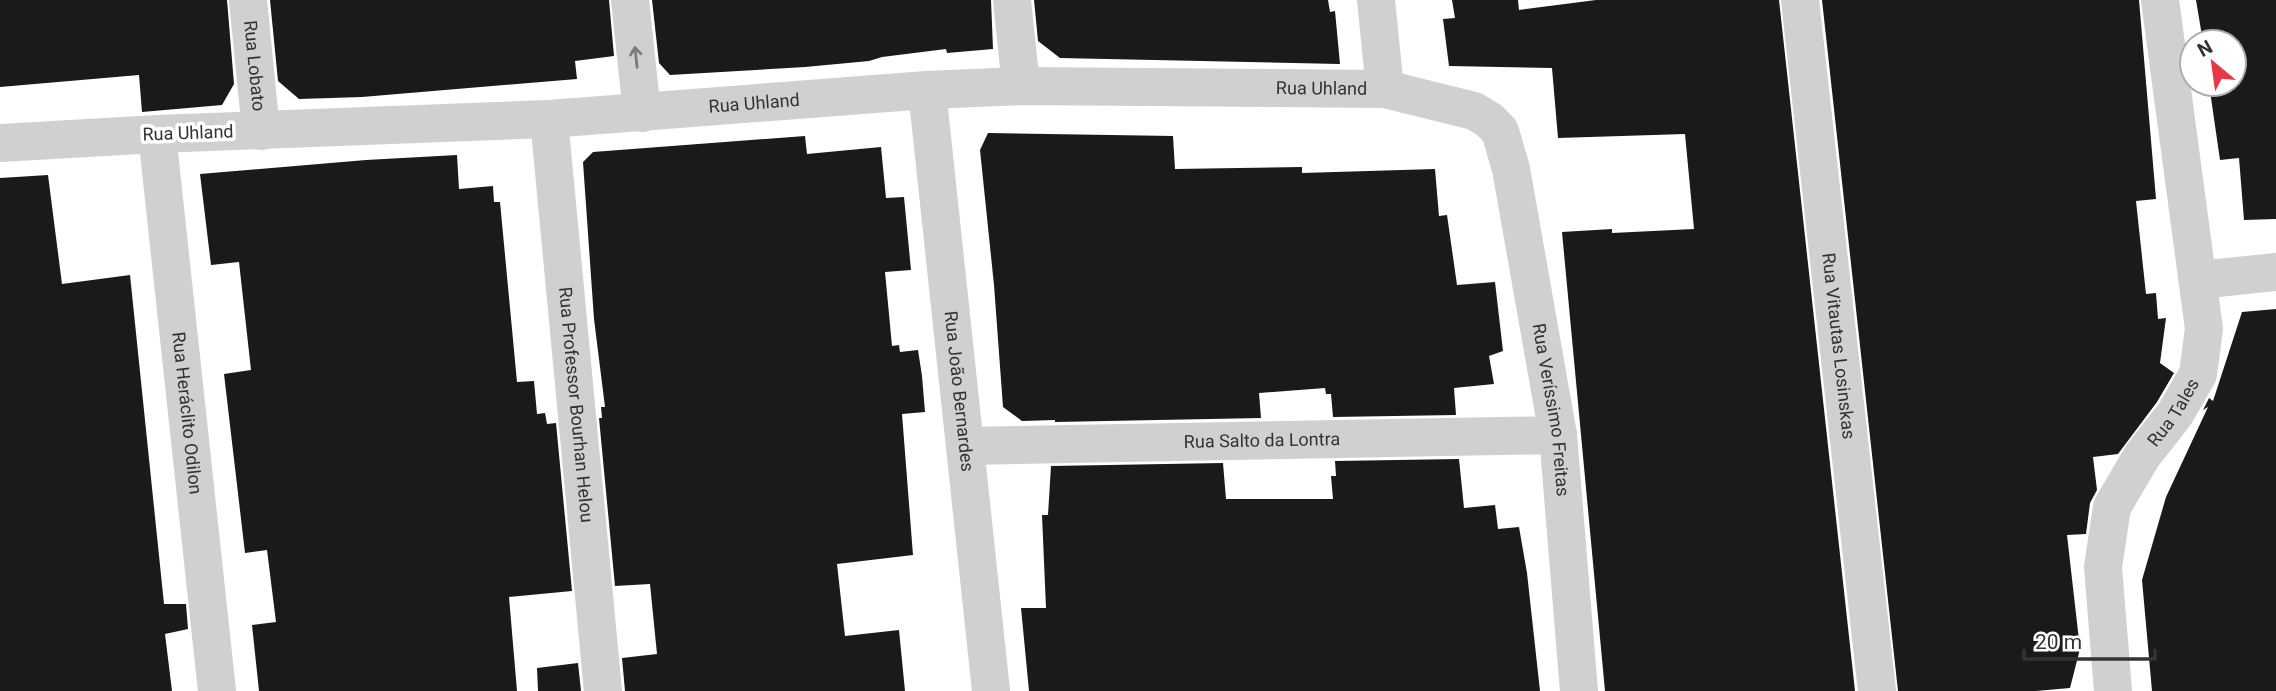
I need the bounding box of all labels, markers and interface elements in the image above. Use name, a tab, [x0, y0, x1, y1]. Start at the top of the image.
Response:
street label: Rua Lobato	[240, 19, 270, 112]
north arrow	[2178, 28, 2248, 98]
text: N	[2194, 35, 2216, 62]
one-way arrow	[629, 46, 642, 68]
street label: Rua Uhland	[1276, 77, 1367, 99]
street label: Rua Uhland	[708, 89, 800, 117]
street label: Rua Uhland	[142, 120, 234, 145]
street label: Rua Vitautas Losinskas	[1818, 252, 1860, 440]
street label: Rua Professor Bourhan Helou	[555, 286, 598, 523]
street label: Rua João Bernardes	[941, 310, 979, 473]
street label: Rua Veríssimo Freitas	[1528, 322, 1574, 497]
street label: Rua Heráclito Odilon	[168, 331, 207, 495]
street label: Rua Tales	[2143, 375, 2203, 450]
street label: Rua Salto da Lontra	[1184, 428, 1340, 452]
scale bar	[2024, 618, 2155, 662]
text: 20 m	[2035, 630, 2082, 654]

